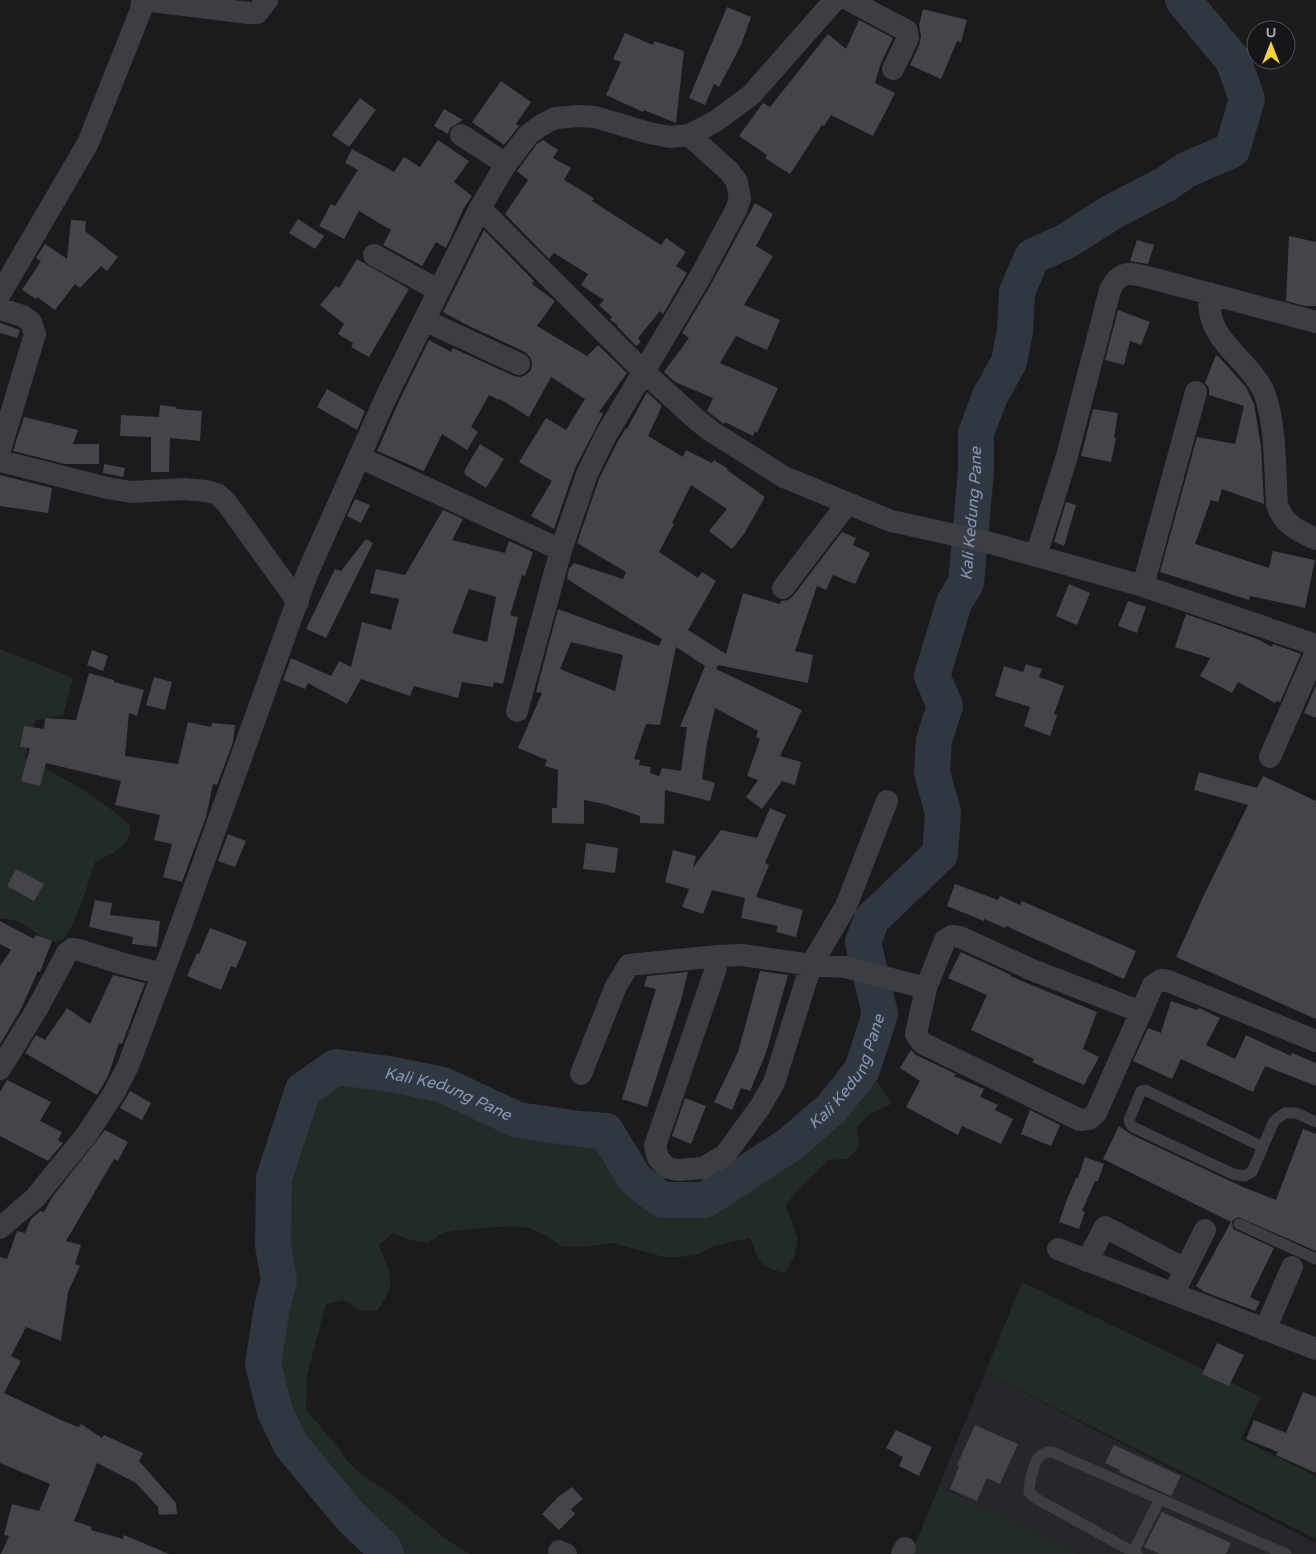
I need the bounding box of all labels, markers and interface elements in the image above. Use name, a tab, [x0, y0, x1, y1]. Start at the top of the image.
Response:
north arrow	[1246, 20, 1296, 70]
text: U	[1266, 24, 1276, 41]
water label: Kali Kedung Pane	[956, 446, 986, 581]
water label: Kali Kedung Pane	[805, 1011, 889, 1134]
water label: Kali Kedung Pane	[383, 1063, 515, 1126]

